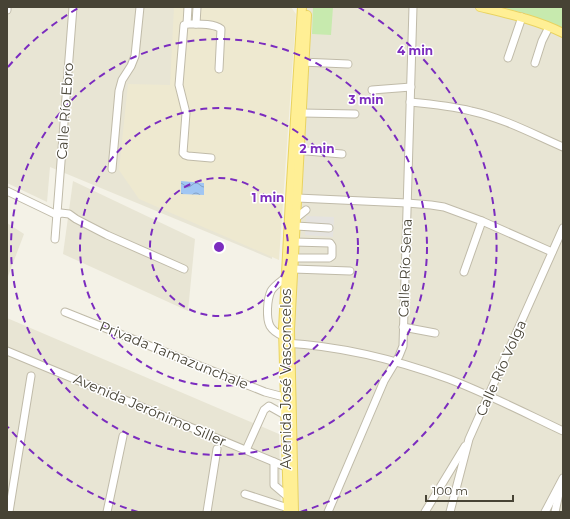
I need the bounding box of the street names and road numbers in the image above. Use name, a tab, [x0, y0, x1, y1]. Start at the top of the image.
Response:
street label: Calle Río Ebro	[53, 62, 77, 160]
street label: Calle Río Sena	[394, 218, 416, 318]
street label: Avenida José Vasconcelos	[277, 289, 295, 469]
street label: Privada Tamazunchale	[97, 317, 251, 393]
street label: Calle Río Volga	[472, 317, 530, 419]
street label: Avenida Jerónimo Siller	[71, 370, 230, 451]

